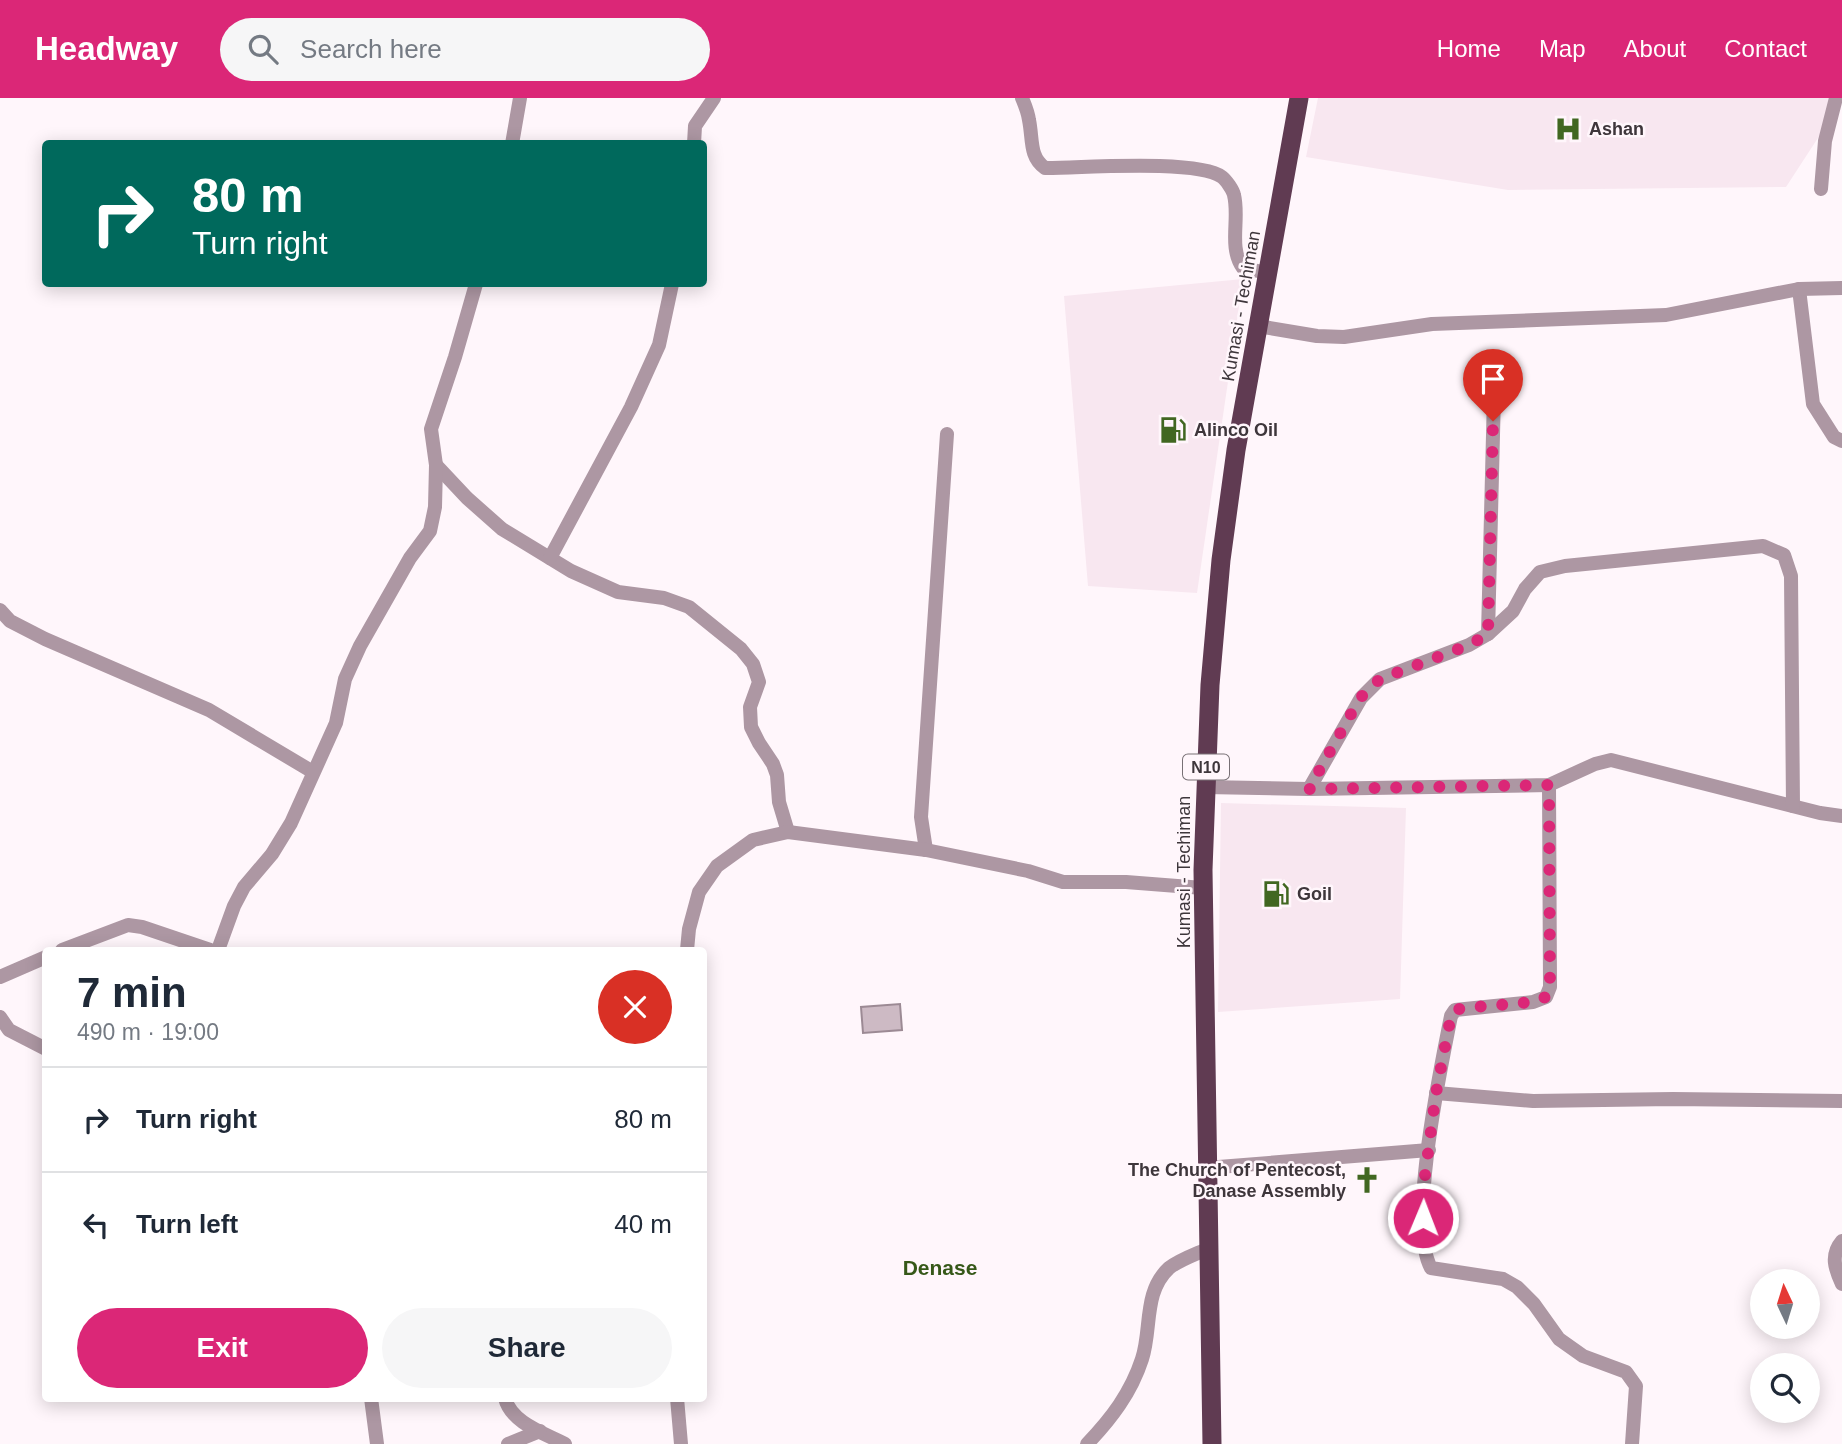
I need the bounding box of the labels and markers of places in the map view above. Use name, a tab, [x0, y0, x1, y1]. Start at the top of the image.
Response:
hospital icon: Ashan	[1553, 114, 1583, 144]
place label: Ashan	[1589, 119, 1644, 139]
pin	[1463, 349, 1523, 421]
fuel station icon: Alinco Oil	[1158, 415, 1188, 445]
place label: Alinco Oil	[1194, 420, 1278, 440]
fuel station icon: Goil	[1261, 879, 1291, 909]
place label: Goil	[1297, 884, 1332, 904]
place label: The Church of Pentecost, Danase Assembly	[1128, 1160, 1346, 1201]
church icon: The Church of Pentecost, Danase Assembly	[1352, 1165, 1382, 1195]

